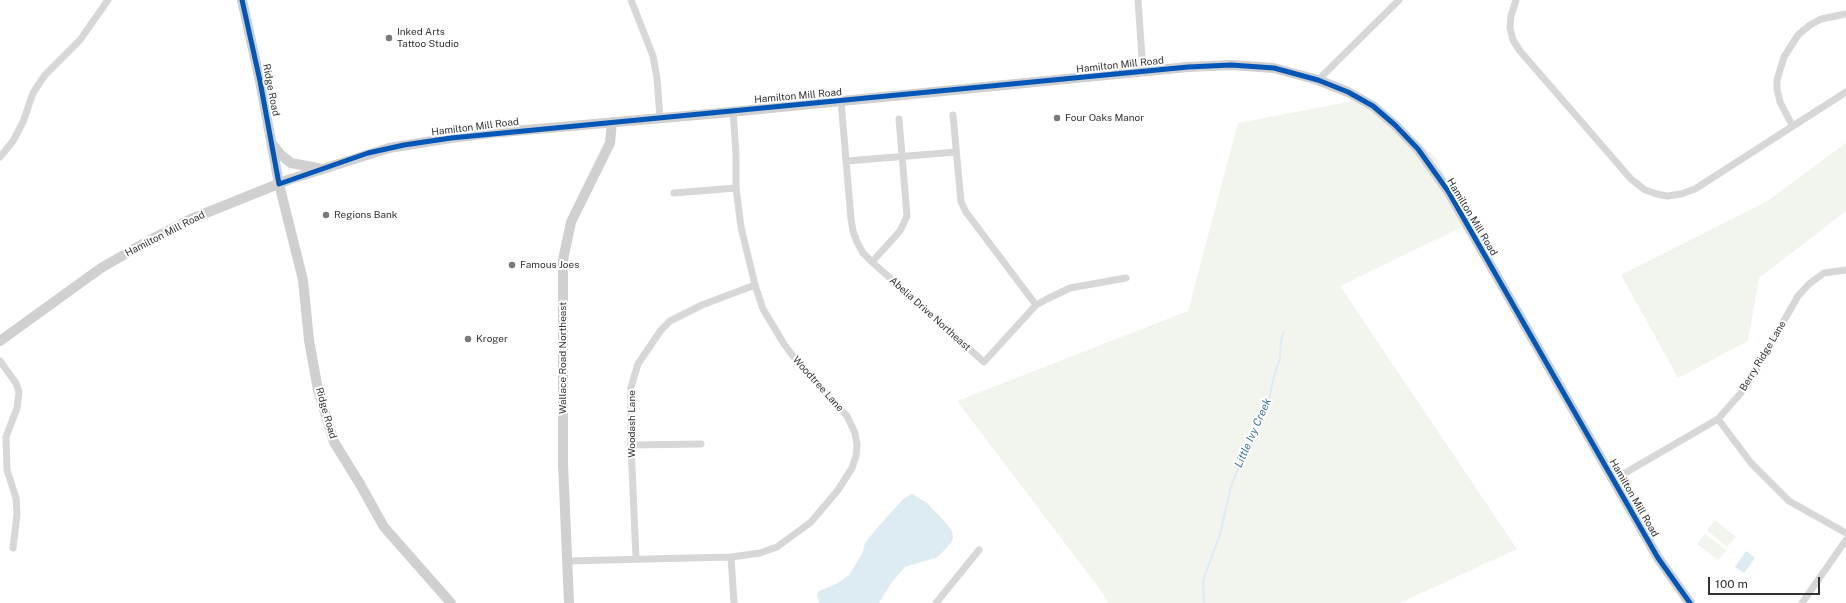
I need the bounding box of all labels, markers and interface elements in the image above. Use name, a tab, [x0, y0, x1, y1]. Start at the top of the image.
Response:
place label: Inked Arts Tattoo Studio	[397, 26, 459, 50]
marker: Inked Arts Tattoo Studio	[384, 33, 394, 43]
street label: Hamilton Mill Road	[1076, 54, 1164, 76]
street label: Ridge Road	[260, 63, 282, 117]
street label: Hamilton Mill Road	[754, 86, 842, 106]
place label: Four Oaks Manor	[1065, 112, 1144, 124]
marker: Four Oaks Manor	[1052, 113, 1062, 123]
street label: Hamilton Mill Road	[431, 116, 519, 138]
street label: Hamilton Mill Road	[1444, 176, 1500, 258]
street label: Hamilton Mill Road	[123, 209, 207, 259]
place label: Regions Bank	[334, 209, 397, 221]
marker: Regions Bank	[321, 210, 331, 220]
place label: Famous Joes	[520, 259, 579, 271]
marker: Famous Joes	[507, 260, 517, 270]
street label: Abelia Drive Northeast	[887, 274, 973, 354]
street label: Wallace Road Northeast	[557, 302, 569, 414]
street label: Berry Ridge Lane	[1737, 319, 1789, 393]
place label: Kroger	[476, 333, 508, 345]
marker: Kroger	[463, 334, 473, 344]
street label: Woodtree Lane	[790, 354, 846, 414]
street label: Ridge Road	[313, 386, 339, 440]
street label: Woodash Lane	[626, 390, 638, 458]
water label: Little Ivy Creek	[1232, 396, 1274, 470]
street label: Hamilton Mill Road	[1607, 457, 1661, 539]
scale bar	[1710, 569, 1822, 595]
text: 100 m	[1715, 577, 1748, 591]

